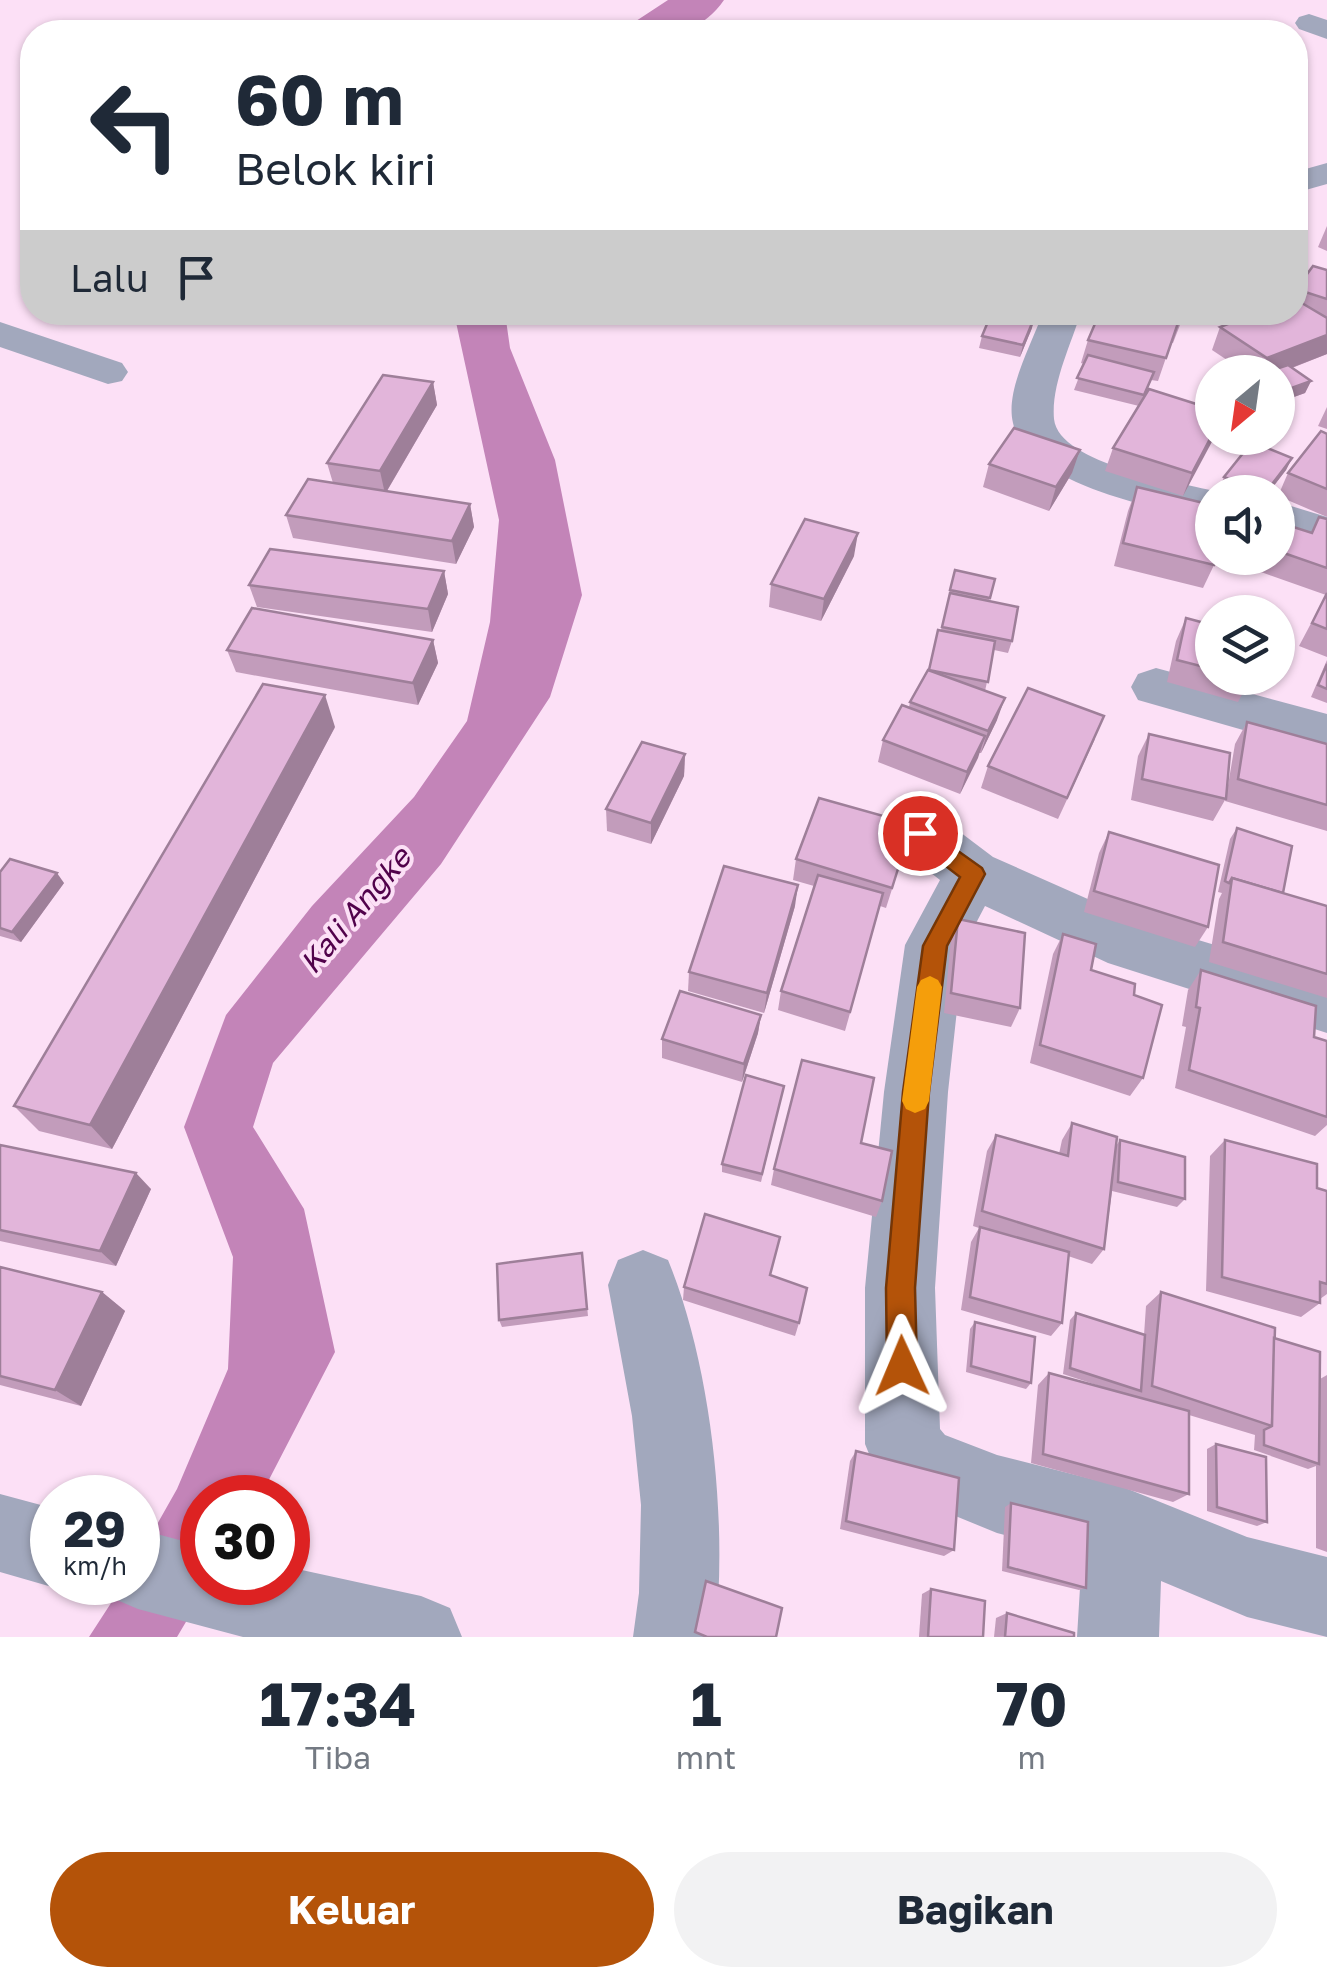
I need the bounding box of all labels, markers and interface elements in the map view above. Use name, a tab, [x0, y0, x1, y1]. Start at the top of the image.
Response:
text: 60 m	[235, 56, 404, 140]
icon: left	[70, 60, 200, 190]
text: Belok kiri	[235, 141, 436, 195]
icon: arrive	[169, 250, 224, 305]
text: Lalu	[70, 255, 149, 300]
north arrow	[1195, 355, 1295, 455]
map controls	[1195, 355, 1295, 695]
button: sound	[1195, 475, 1295, 575]
button: layers	[1195, 595, 1295, 695]
pin	[878, 791, 963, 876]
icon: arrive	[893, 806, 948, 861]
water label: Kali Angke	[292, 838, 420, 980]
position arrow	[850, 1314, 954, 1418]
speed limit sign: 30	[180, 1475, 310, 1605]
text: 29	[64, 1498, 126, 1558]
text: km/h	[63, 1550, 127, 1581]
text: 17:34	[259, 1667, 416, 1739]
text: 1	[691, 1667, 722, 1739]
text: 70	[996, 1667, 1068, 1739]
text: Tiba	[305, 1738, 371, 1776]
text: mnt	[676, 1738, 736, 1776]
text: m	[1017, 1738, 1046, 1776]
button: Keluar	[50, 1852, 654, 1967]
button: Bagikan	[674, 1852, 1277, 1967]

